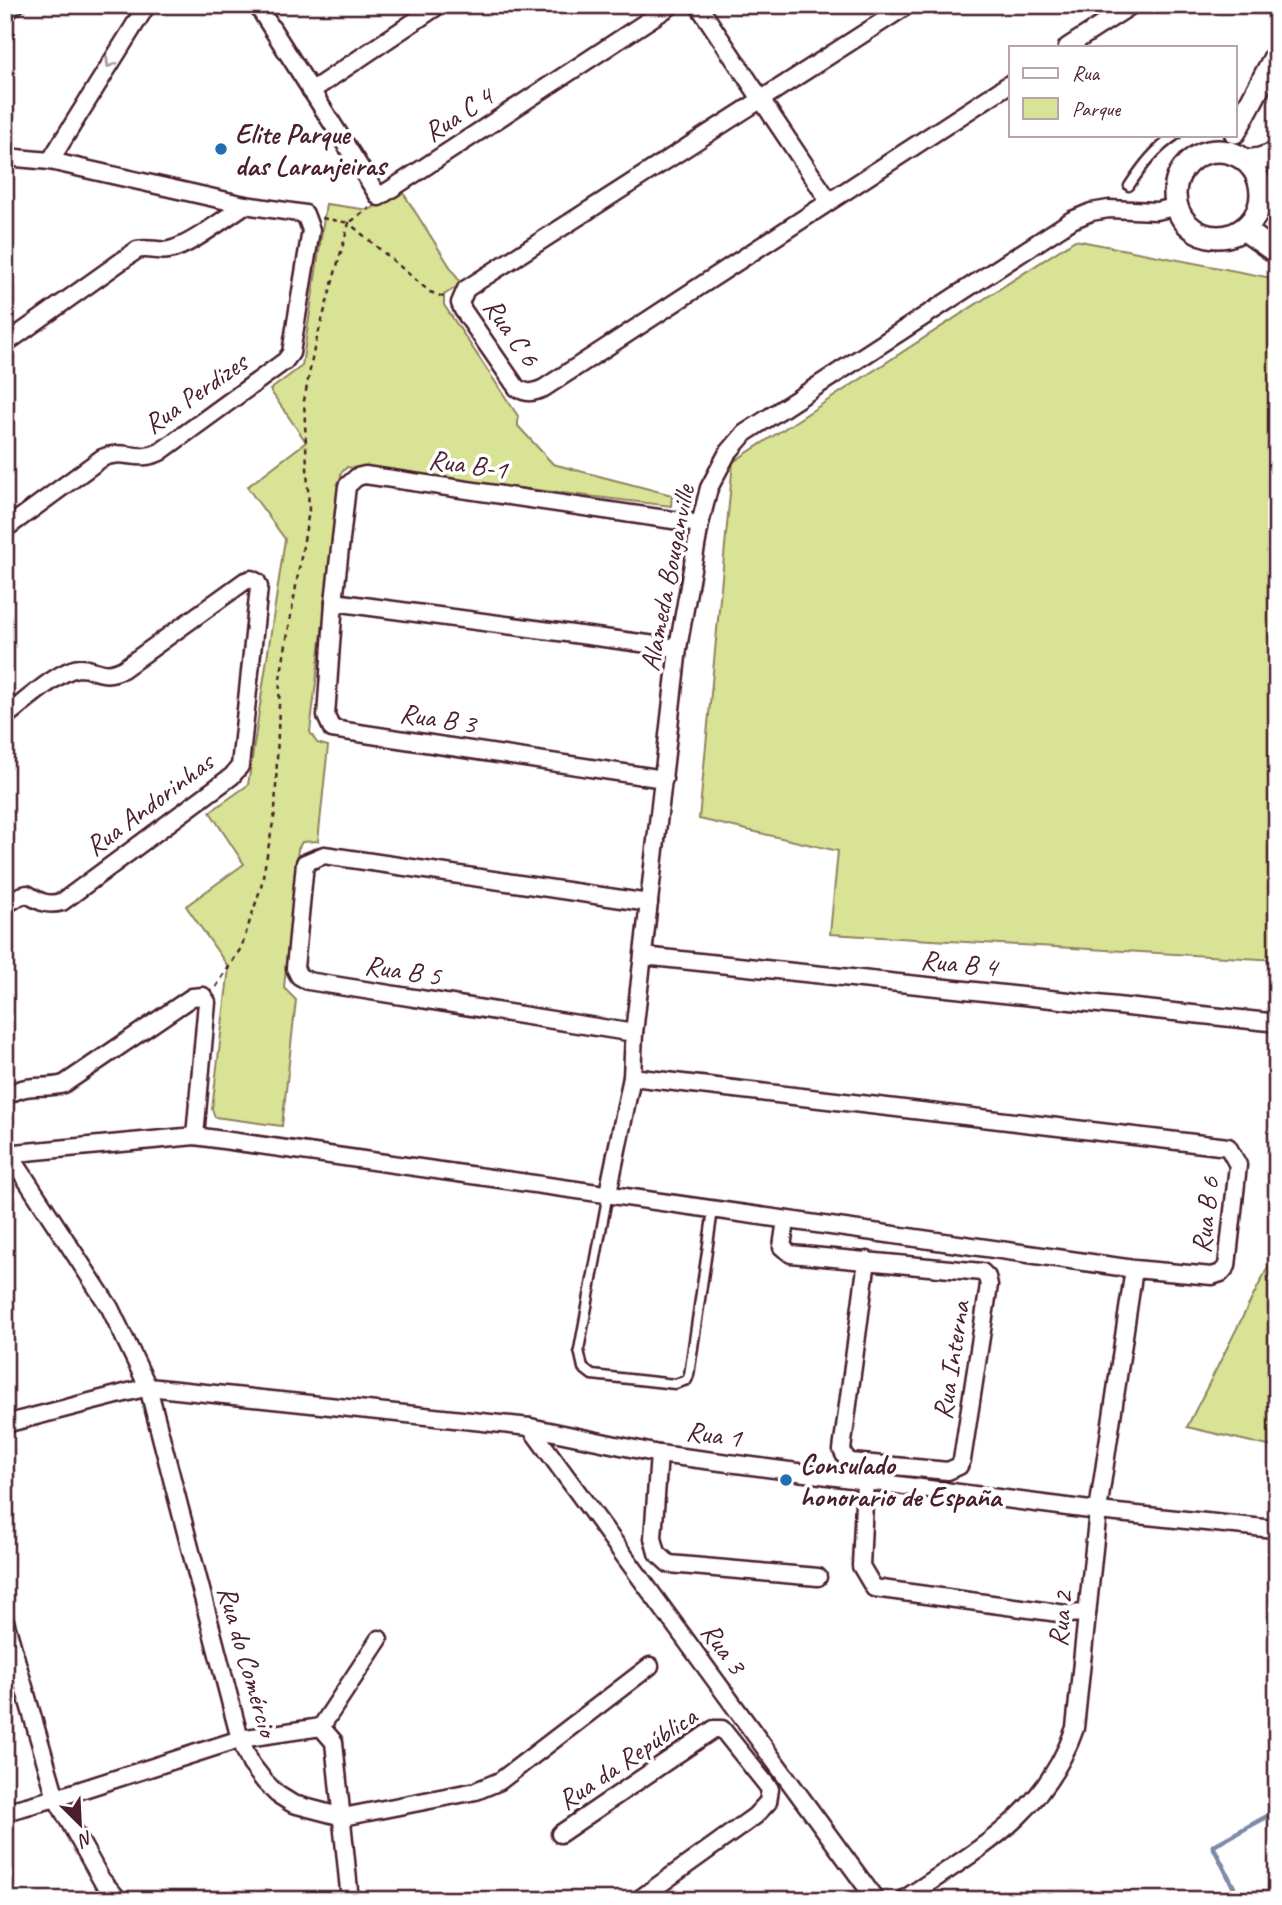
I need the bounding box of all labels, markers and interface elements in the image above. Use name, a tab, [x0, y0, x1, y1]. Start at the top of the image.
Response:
legend	[1009, 46, 1236, 136]
one-way arrow	[106, 56, 119, 69]
text: Rua	[1072, 60, 1100, 86]
street label: Rua C 4	[417, 77, 501, 149]
text: Parque	[1072, 96, 1121, 122]
place label: Elite Parque das Laranjeiras	[235, 116, 389, 183]
marker: Elite Parque das Laranjeiras	[213, 141, 229, 157]
street label: Rua C 6	[476, 291, 549, 374]
street label: Rua Perdizes	[137, 343, 255, 441]
street label: Rua B-1	[427, 441, 511, 487]
street label: Alameda Bouganville	[632, 480, 703, 674]
street label: Rua B 3	[398, 695, 481, 742]
street label: Rua Andorinhas	[78, 743, 222, 863]
street label: Rua B 4	[919, 942, 1001, 985]
street label: Rua B 5	[363, 947, 445, 993]
street label: Rua B 6	[1183, 1174, 1227, 1255]
street label: Rua Interna	[924, 1297, 978, 1422]
street label: Rua 1	[684, 1413, 745, 1455]
place label: Consulado honorario de España	[800, 1447, 1004, 1514]
marker: Consulado honorario de España	[778, 1472, 794, 1488]
street label: Rua do Comércio	[210, 1582, 287, 1743]
street label: Rua 2	[1040, 1587, 1081, 1648]
street label: Rua 3	[694, 1615, 756, 1683]
street label: Rua da República	[551, 1698, 705, 1817]
north arrow	[46, 1790, 116, 1860]
text: N	[73, 1825, 97, 1853]

